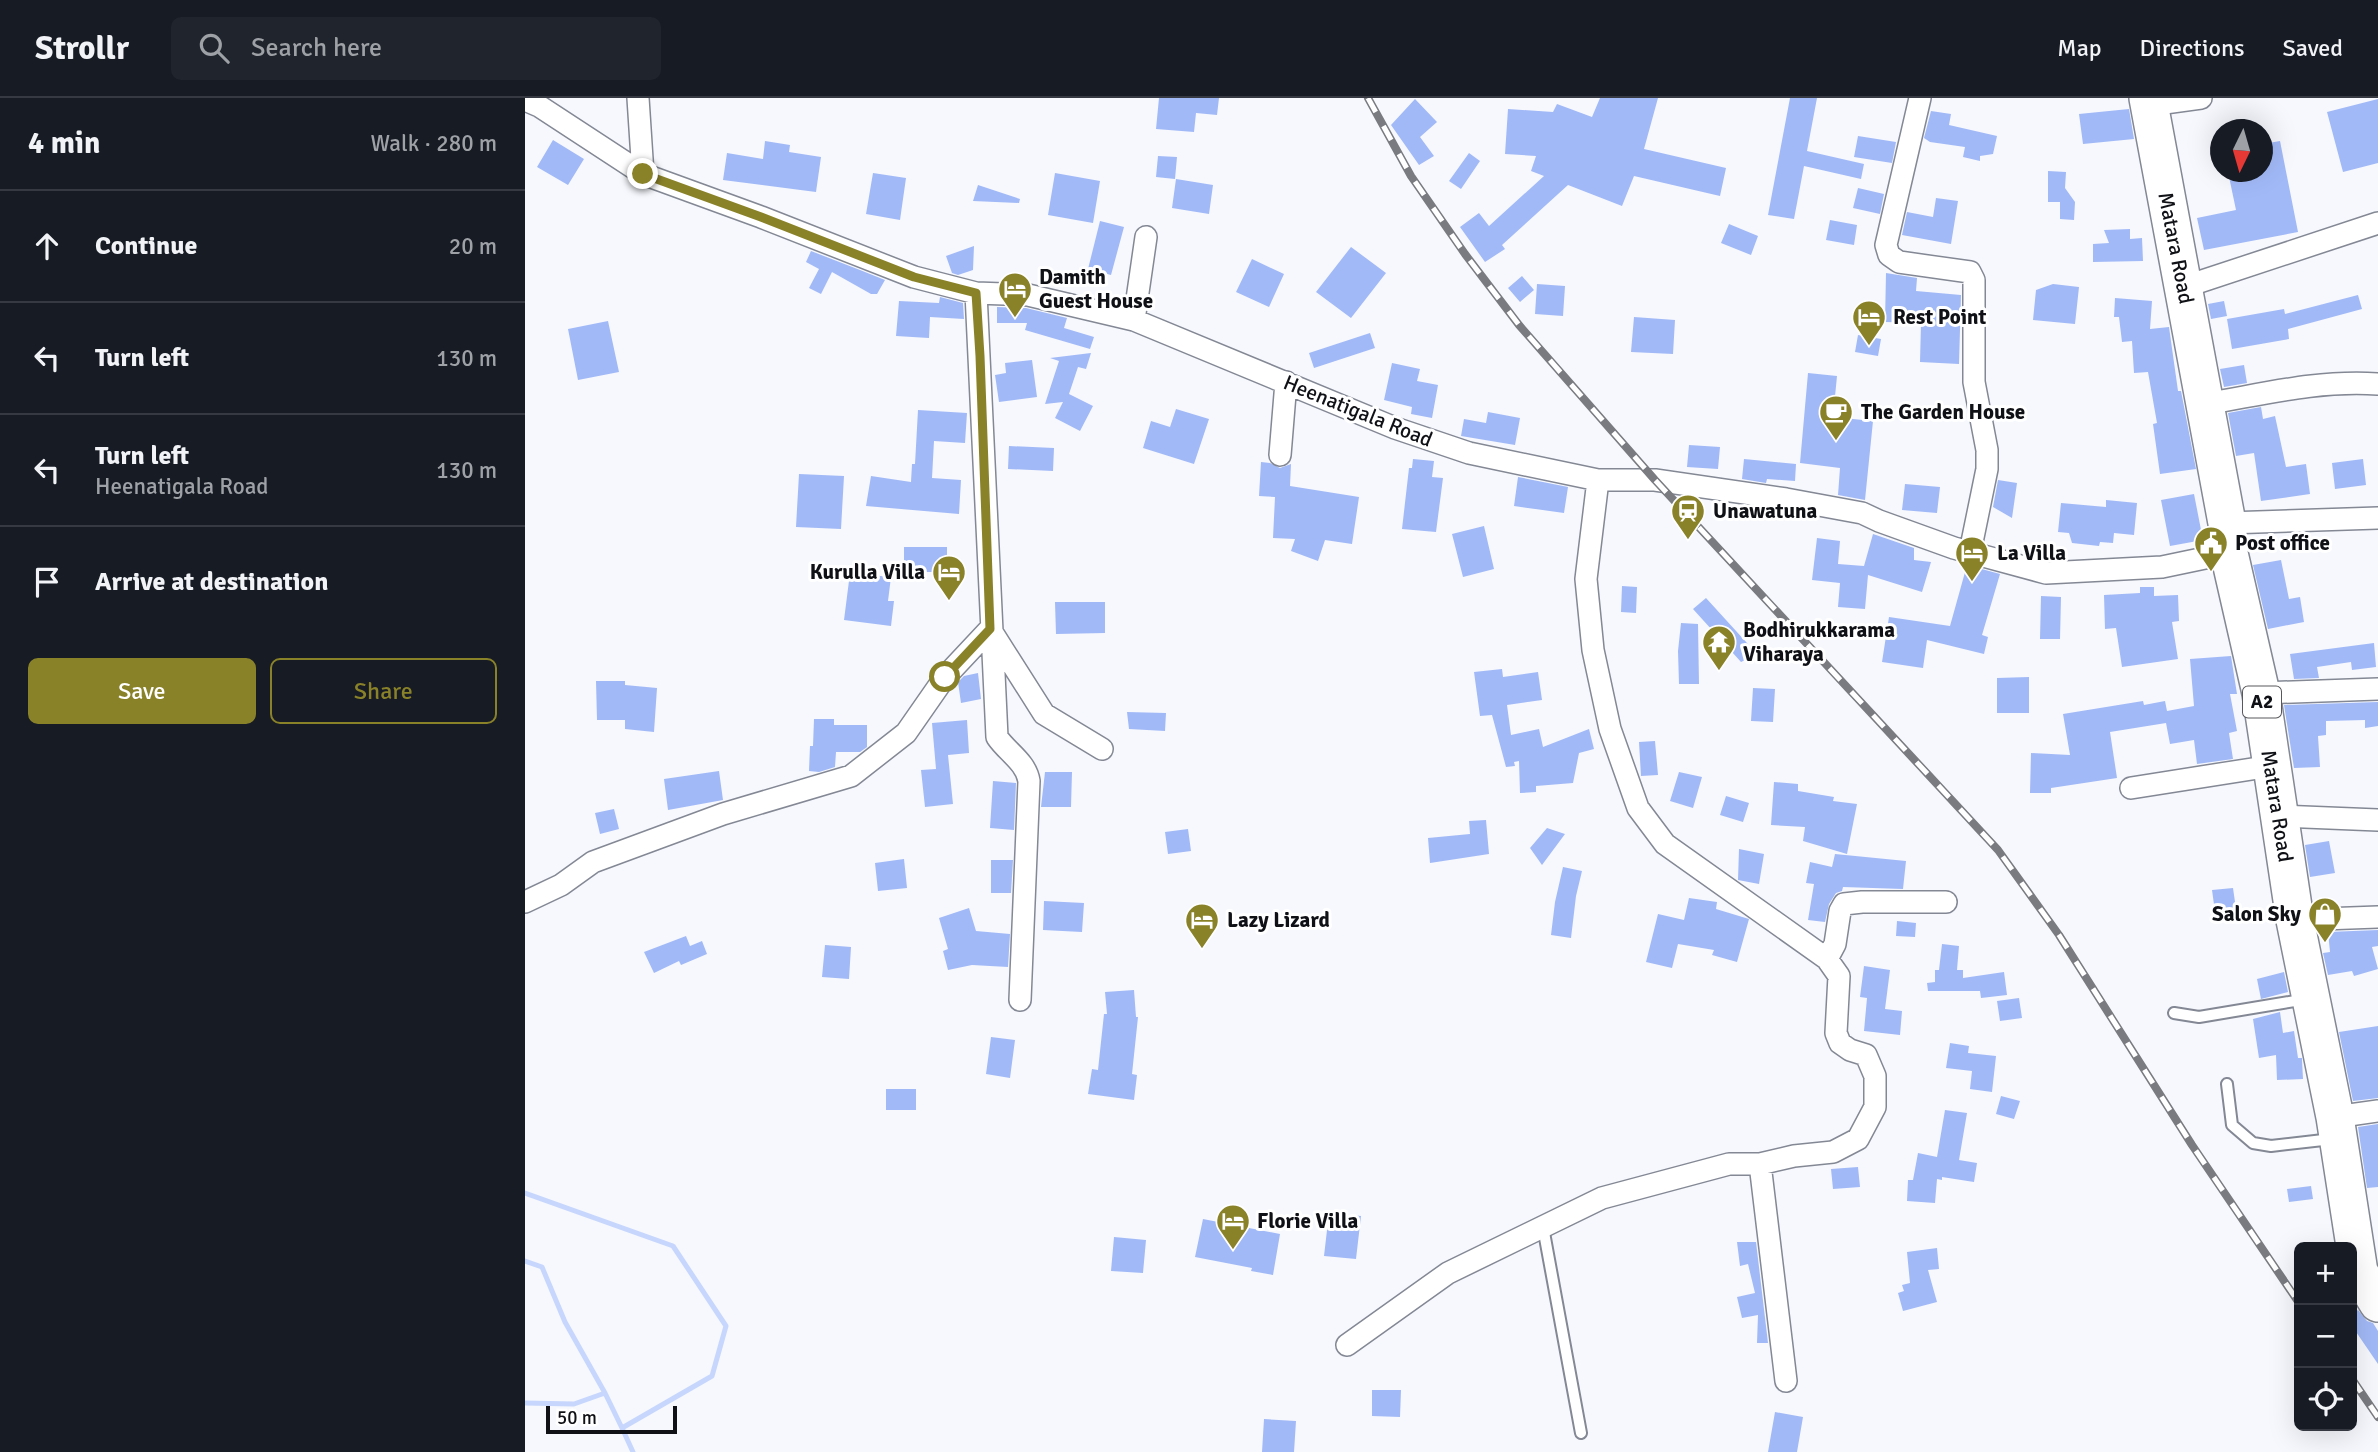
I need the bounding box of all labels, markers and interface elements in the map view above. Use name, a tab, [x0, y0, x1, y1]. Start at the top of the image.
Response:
search box	[171, 17, 661, 80]
text: Strollr	[35, 28, 129, 69]
icon: search	[195, 29, 233, 67]
text: Search here	[251, 32, 382, 64]
text: Map	[2057, 33, 2102, 63]
text: Directions	[2140, 33, 2245, 63]
text: Saved	[2283, 33, 2343, 63]
north arrow	[2210, 119, 2273, 182]
text: 4 min	[28, 125, 100, 162]
text: Walk · 280 m	[371, 129, 497, 158]
route end	[627, 158, 658, 189]
street label: Matara Road	[2152, 190, 2200, 306]
icon: ahead	[28, 227, 66, 265]
text: Continue	[95, 230, 197, 262]
text: 20 m	[449, 232, 497, 261]
place label: Damith Guest House	[1039, 264, 1153, 314]
hotel icon: Damith Guest House	[996, 270, 1034, 319]
hotel icon: Rest Point	[1850, 298, 1888, 347]
place label: Rest Point	[1893, 304, 1986, 330]
icon: left	[28, 339, 66, 377]
text: Turn left	[95, 342, 189, 374]
text: 130 m	[436, 344, 497, 373]
street label: Heenatigala Road	[1280, 369, 1436, 453]
cafe icon: The Garden House	[1817, 393, 1855, 442]
place label: The Garden House	[1861, 399, 2025, 425]
text: Turn left	[95, 440, 189, 472]
icon: left	[28, 451, 66, 489]
text: 130 m	[436, 456, 497, 485]
text: Heenatigala Road	[95, 472, 269, 501]
station icon: Unawatuna	[1669, 492, 1707, 541]
place label: Unawatuna	[1713, 498, 1818, 524]
public building icon: Post office	[2192, 524, 2230, 573]
place label: Post office	[2235, 530, 2330, 556]
hotel icon: La Villa	[1953, 534, 1991, 583]
place label: La Villa	[1997, 540, 2066, 566]
hotel icon: Kurulla Villa	[930, 553, 968, 602]
place label: Kurulla Villa	[810, 559, 925, 585]
icon: arrive	[28, 563, 66, 601]
text: Arrive at destination	[95, 566, 328, 598]
place label: Bodhirukkarama Viharaya	[1743, 617, 1895, 667]
temple icon: Bodhirukkarama Viharaya	[1700, 623, 1738, 672]
button: Save	[28, 658, 256, 724]
button: Share	[270, 658, 497, 724]
route start	[929, 661, 960, 692]
road number: A2	[2243, 687, 2281, 718]
street label: Matara Road	[2255, 748, 2299, 864]
shop icon: Salon Sky	[2306, 895, 2344, 944]
hotel icon: Lazy Lizard	[1183, 901, 1221, 950]
place label: Salon Sky	[2212, 901, 2302, 927]
place label: Lazy Lizard	[1227, 907, 1330, 933]
hotel icon: Florie Villa	[1214, 1202, 1252, 1251]
place label: Florie Villa	[1257, 1208, 1359, 1234]
map controls	[2294, 1242, 2357, 1431]
button: +	[2294, 1242, 2357, 1305]
button: −	[2294, 1305, 2357, 1368]
button: locate	[2294, 1368, 2357, 1431]
scale bar	[546, 1403, 677, 1435]
text: 50 m	[557, 1406, 597, 1430]

